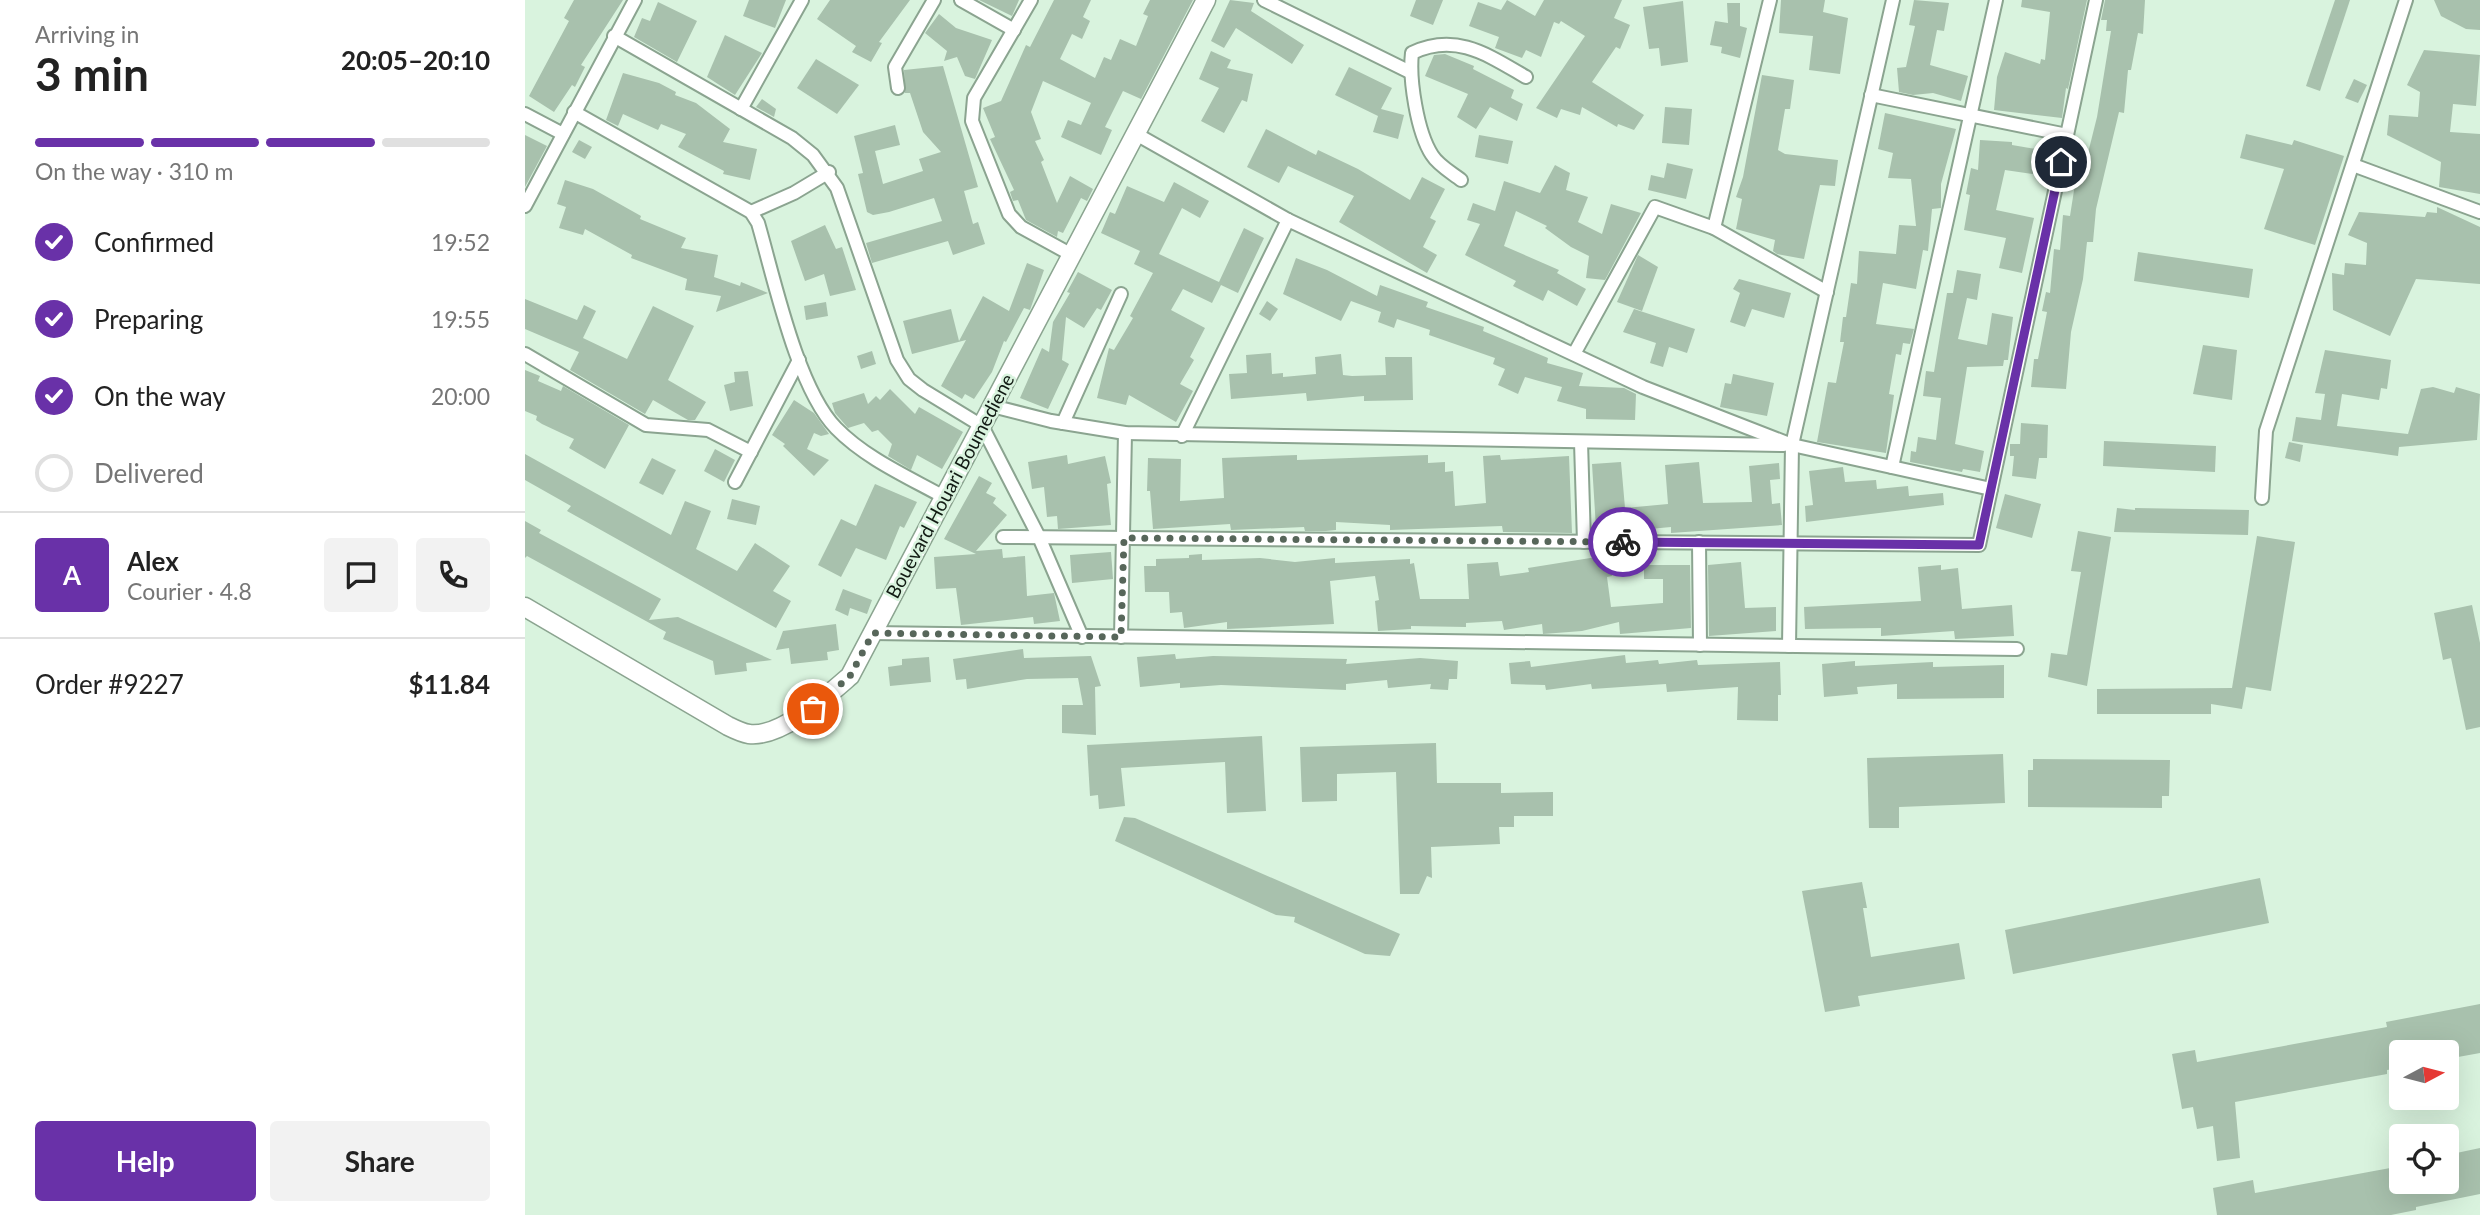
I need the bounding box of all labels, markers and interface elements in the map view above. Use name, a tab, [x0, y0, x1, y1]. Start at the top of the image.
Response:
text: Arriving in	[35, 20, 139, 48]
text: 20:05–20:10	[341, 44, 490, 76]
text: 3 min	[35, 46, 149, 101]
pin	[2031, 132, 2091, 192]
icon: home	[2042, 143, 2080, 181]
text: On the way · 310 m	[35, 157, 234, 185]
icon: check	[35, 223, 73, 261]
text: Confirmed	[94, 226, 214, 258]
text: 19:52	[431, 228, 490, 256]
icon: check	[35, 300, 73, 338]
text: Preparing	[94, 303, 203, 335]
text: 19:55	[431, 305, 490, 333]
street label: Bouevard Houari Boumediene	[881, 370, 1019, 602]
icon: check	[35, 377, 73, 415]
text: On the way	[94, 380, 226, 412]
text: 20:00	[431, 382, 490, 410]
text: Delivered	[94, 457, 204, 489]
courier	[1588, 507, 1658, 577]
icon: bike	[1604, 523, 1642, 561]
button: chat	[324, 538, 398, 612]
button: phone	[416, 538, 490, 612]
text: Alex	[127, 545, 179, 577]
text: A	[63, 559, 81, 591]
text: Courier · 4.8	[127, 577, 252, 605]
text: Order #9227	[35, 668, 184, 700]
text: $11.84	[408, 668, 490, 700]
pin	[783, 679, 843, 739]
icon: bag	[794, 690, 832, 728]
north arrow	[2389, 1040, 2459, 1110]
map controls	[2389, 1040, 2459, 1194]
button: Help	[35, 1121, 256, 1201]
button: Share	[270, 1121, 490, 1201]
button: locate	[2389, 1124, 2459, 1194]

